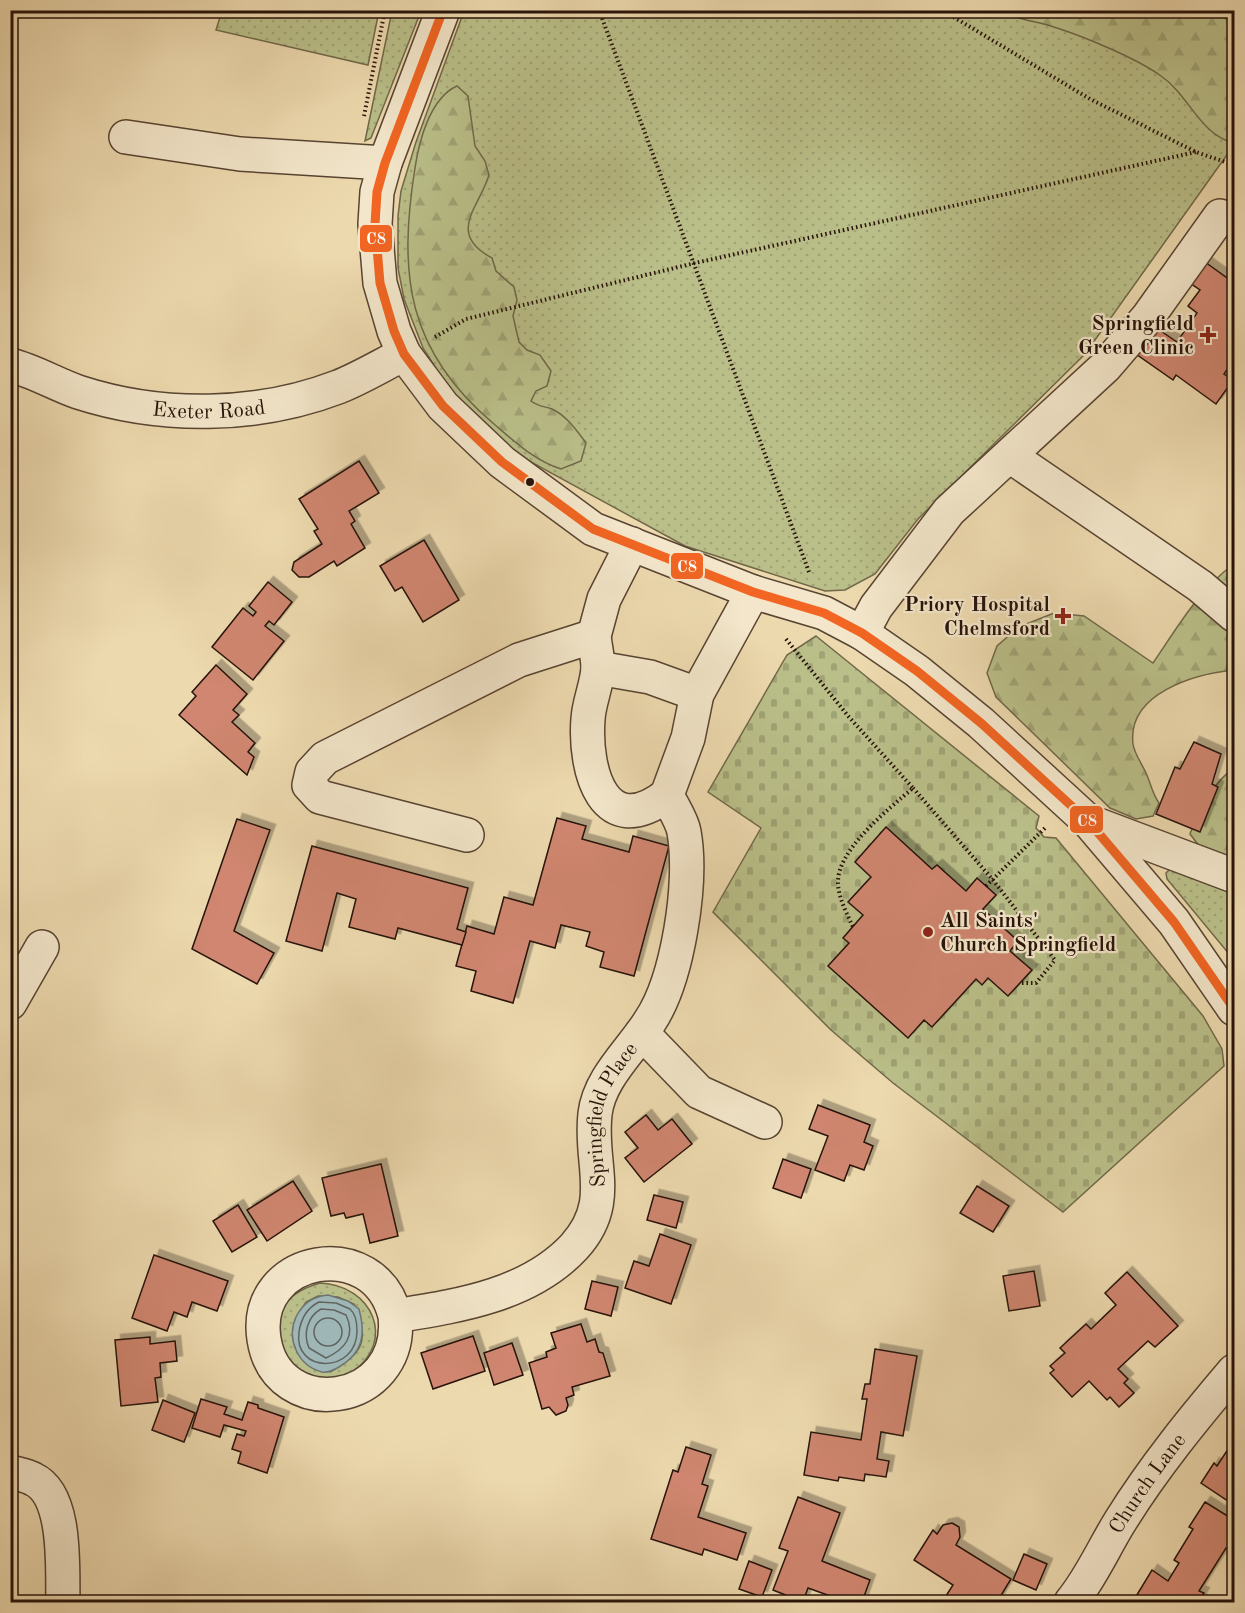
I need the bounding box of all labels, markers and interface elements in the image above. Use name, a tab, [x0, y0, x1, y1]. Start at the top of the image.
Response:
line badge: C8	[359, 224, 393, 253]
text: C8	[366, 232, 386, 248]
place label: Springfield Green Clinic	[1078, 314, 1194, 359]
marker: Springfield Green Clinic	[1199, 326, 1217, 344]
street label: Exeter Road	[151, 397, 267, 423]
unlabelled marker	[524, 476, 536, 488]
line badge: C8	[670, 552, 704, 580]
text: C8	[677, 560, 697, 576]
place label: Priory Hospital Chelmsford	[904, 595, 1050, 640]
marker: Priory Hospital Chelmsford	[1054, 607, 1072, 625]
line badge: C8	[1069, 805, 1104, 834]
text: C8	[1077, 814, 1097, 830]
place label: All Saints' Church Springfield	[940, 911, 1116, 956]
marker: All Saints' Church Springfield	[921, 925, 935, 939]
street label: Springfield Place	[585, 1039, 642, 1188]
street label: Church Lane	[1106, 1430, 1190, 1538]

